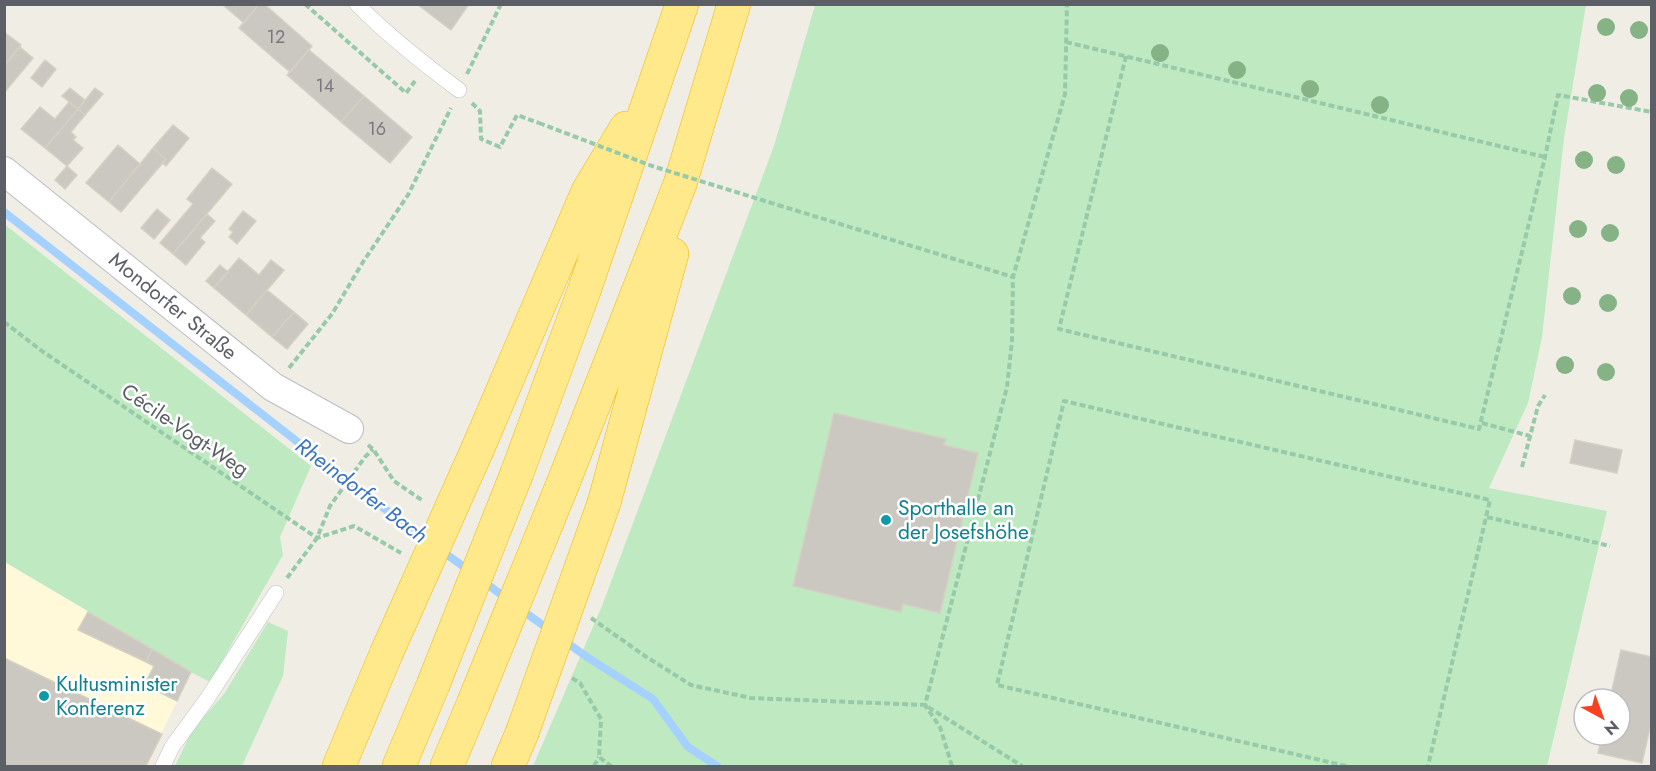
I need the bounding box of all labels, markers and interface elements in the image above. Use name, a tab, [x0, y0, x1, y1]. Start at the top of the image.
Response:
house number: 12	[267, 24, 285, 50]
house number: 14	[316, 73, 334, 99]
house number: 16	[368, 116, 386, 142]
street label: Mondorfer Straße	[103, 245, 244, 367]
street label: Cécile-Vogt-Weg	[115, 376, 255, 484]
water label: Rheindorfer Bach	[289, 429, 435, 551]
place label: Sporthalle an der Josefshöhe	[898, 493, 1029, 547]
marker: Sporthalle an der Josefshöhe	[879, 513, 893, 527]
place label: Kultusminister Konferenz	[56, 669, 178, 723]
north arrow	[1572, 687, 1632, 747]
marker: Kultusminister Konferenz	[37, 689, 51, 703]
text: N	[1599, 715, 1624, 741]

